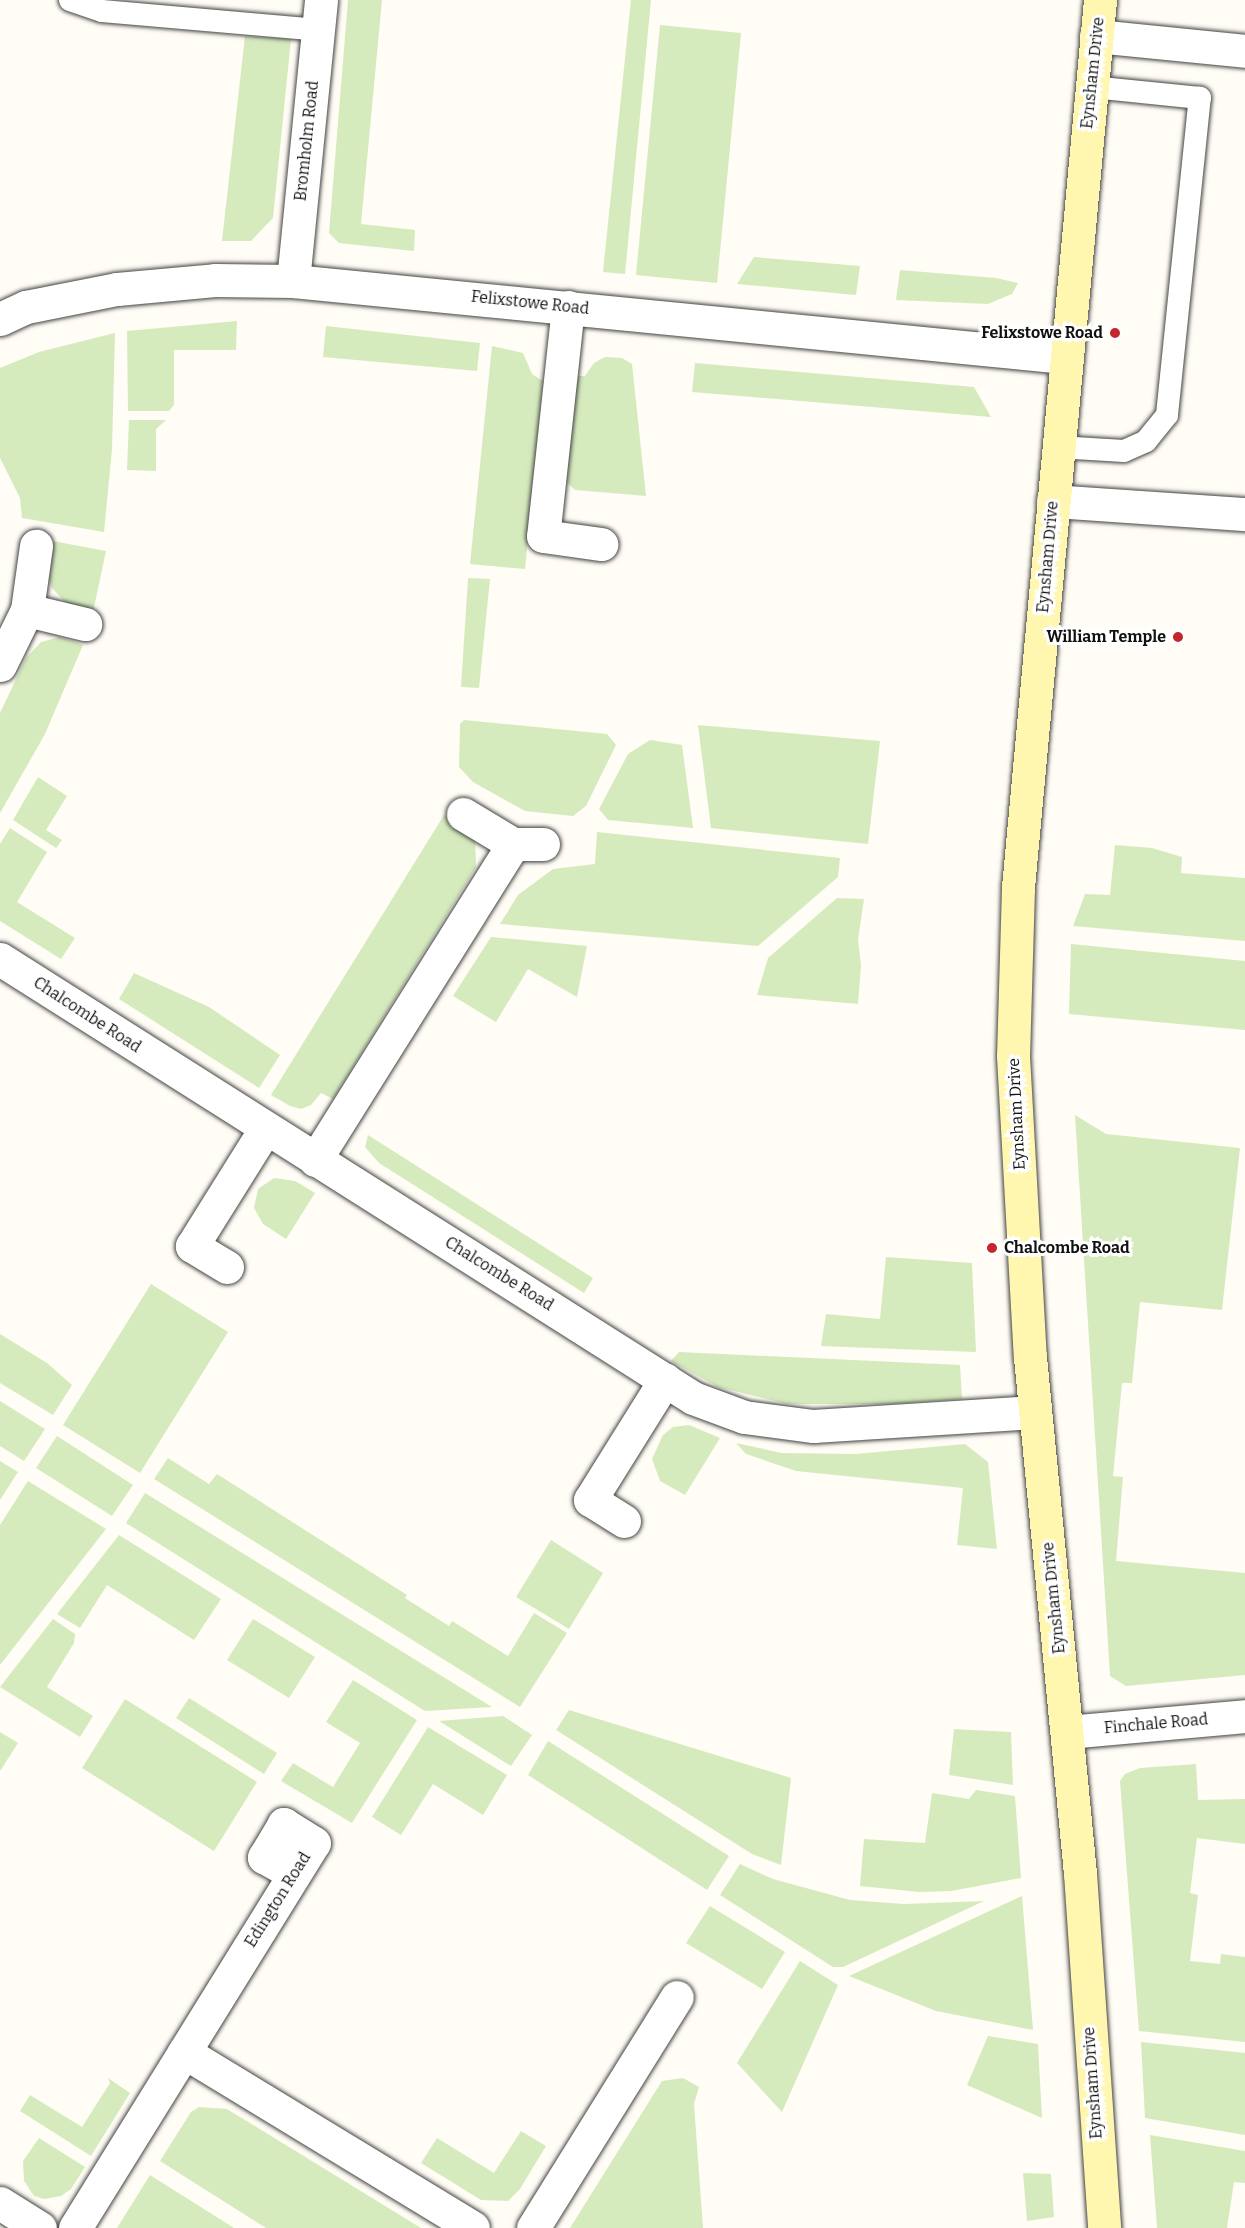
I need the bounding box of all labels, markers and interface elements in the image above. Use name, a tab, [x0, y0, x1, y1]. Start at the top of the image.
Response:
street label: Eynsham Drive	[1078, 16, 1108, 130]
street label: Bromholm Road	[291, 80, 323, 202]
street label: Felixstowe Road	[470, 287, 590, 319]
place label: Felixstowe Road	[981, 323, 1103, 343]
marker: Felixstowe Road	[1108, 326, 1122, 340]
street label: Eynsham Drive	[1034, 500, 1062, 614]
place label: William Temple	[1046, 627, 1166, 647]
marker: William Temple	[1171, 630, 1185, 644]
street label: Chalcombe Road	[30, 973, 144, 1057]
street label: Eynsham Drive	[1004, 1057, 1030, 1171]
street label: Chalcombe Road	[441, 1233, 557, 1315]
place label: Chalcombe Road	[1004, 1238, 1130, 1258]
marker: Chalcombe Road	[985, 1241, 999, 1255]
street label: Eynsham Drive	[1039, 1541, 1069, 1655]
street label: Finchale Road	[1103, 1710, 1209, 1738]
street label: Edington Road	[241, 1849, 315, 1951]
street label: Eynsham Drive	[1080, 2026, 1106, 2140]

